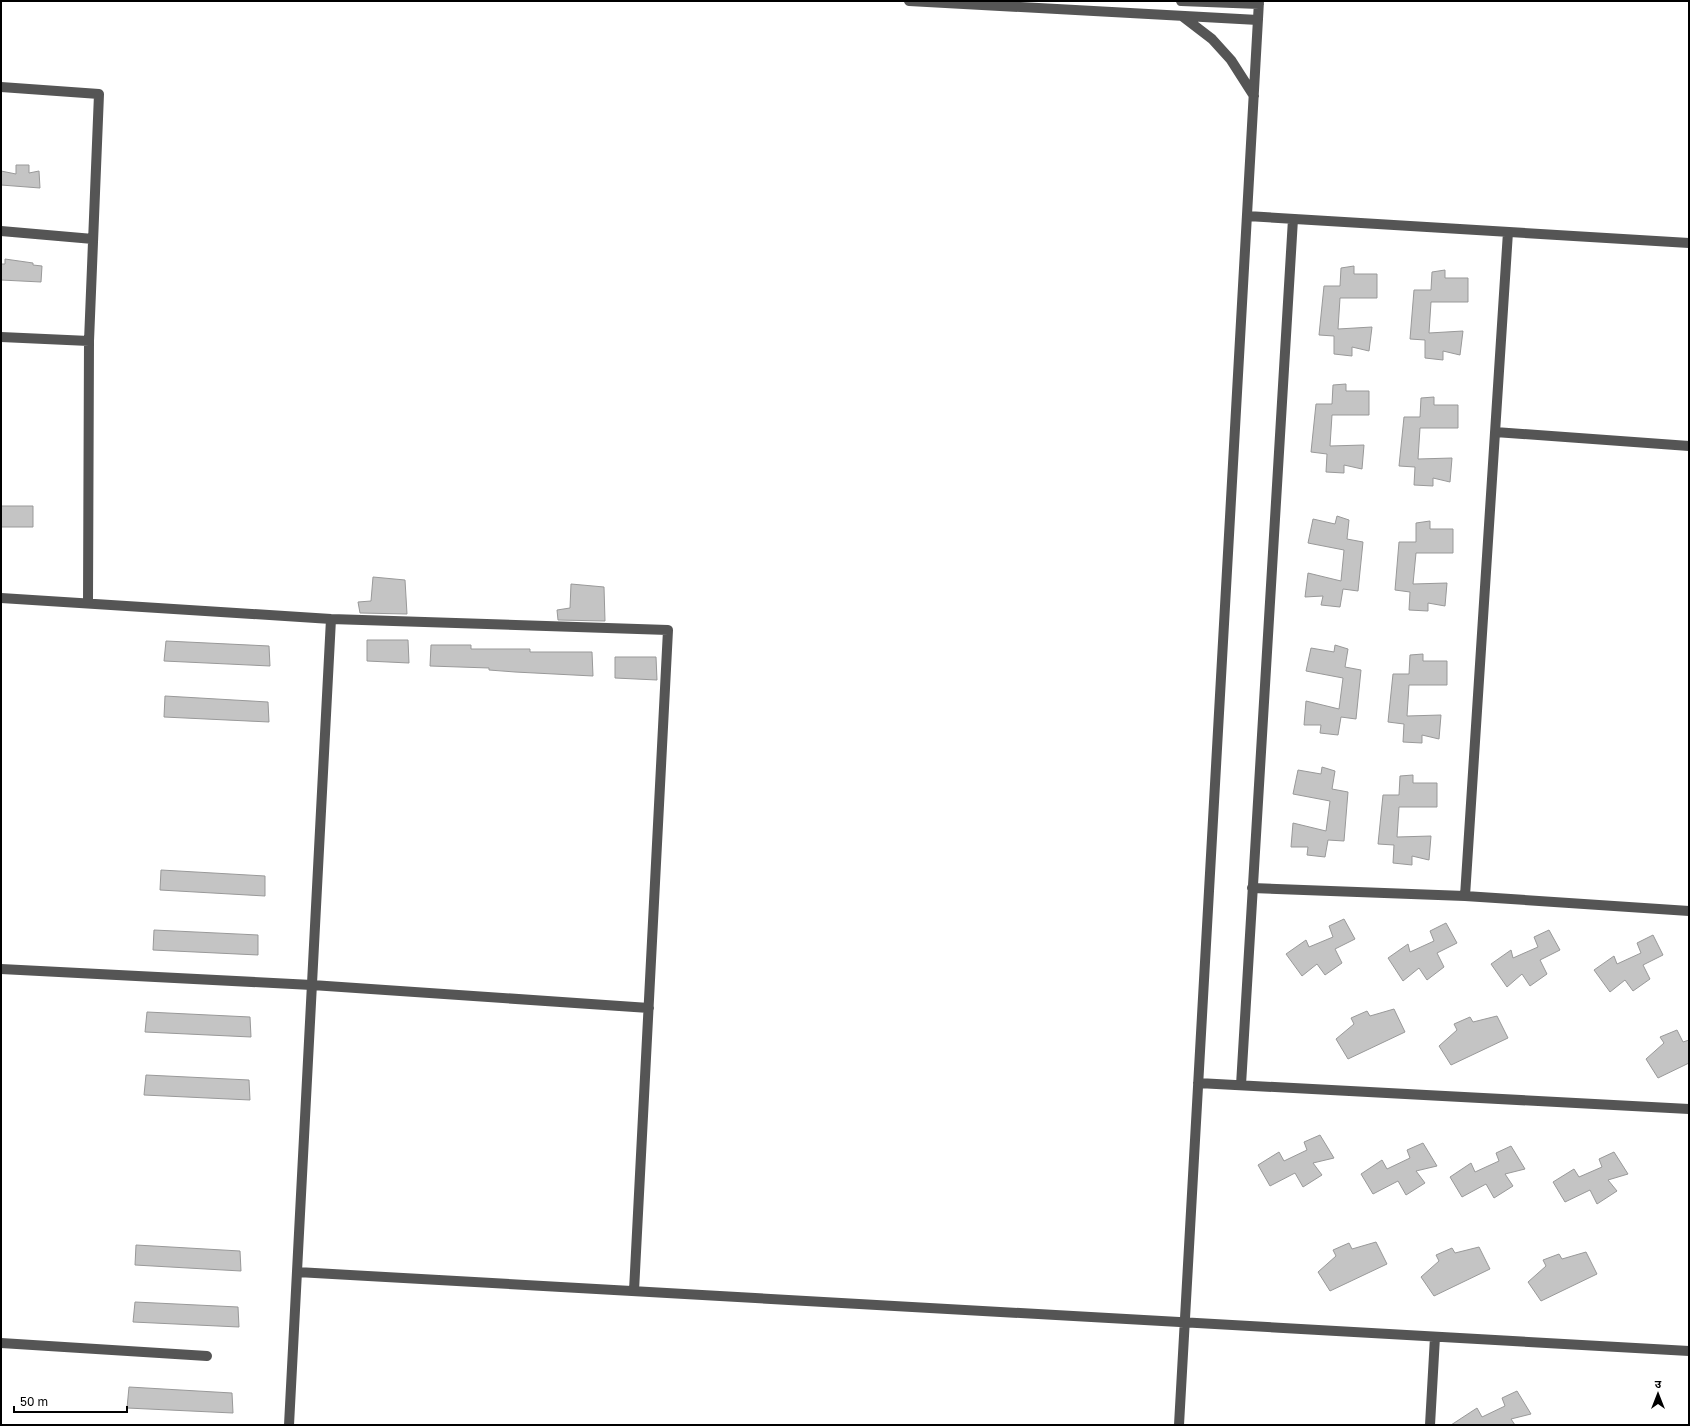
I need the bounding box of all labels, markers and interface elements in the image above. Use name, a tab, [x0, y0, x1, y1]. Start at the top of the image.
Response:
north arrow	[1638, 1374, 1678, 1414]
text: उ	[1655, 1377, 1662, 1390]
scale bar	[14, 1388, 127, 1414]
text: 50 m	[20, 1394, 48, 1409]

